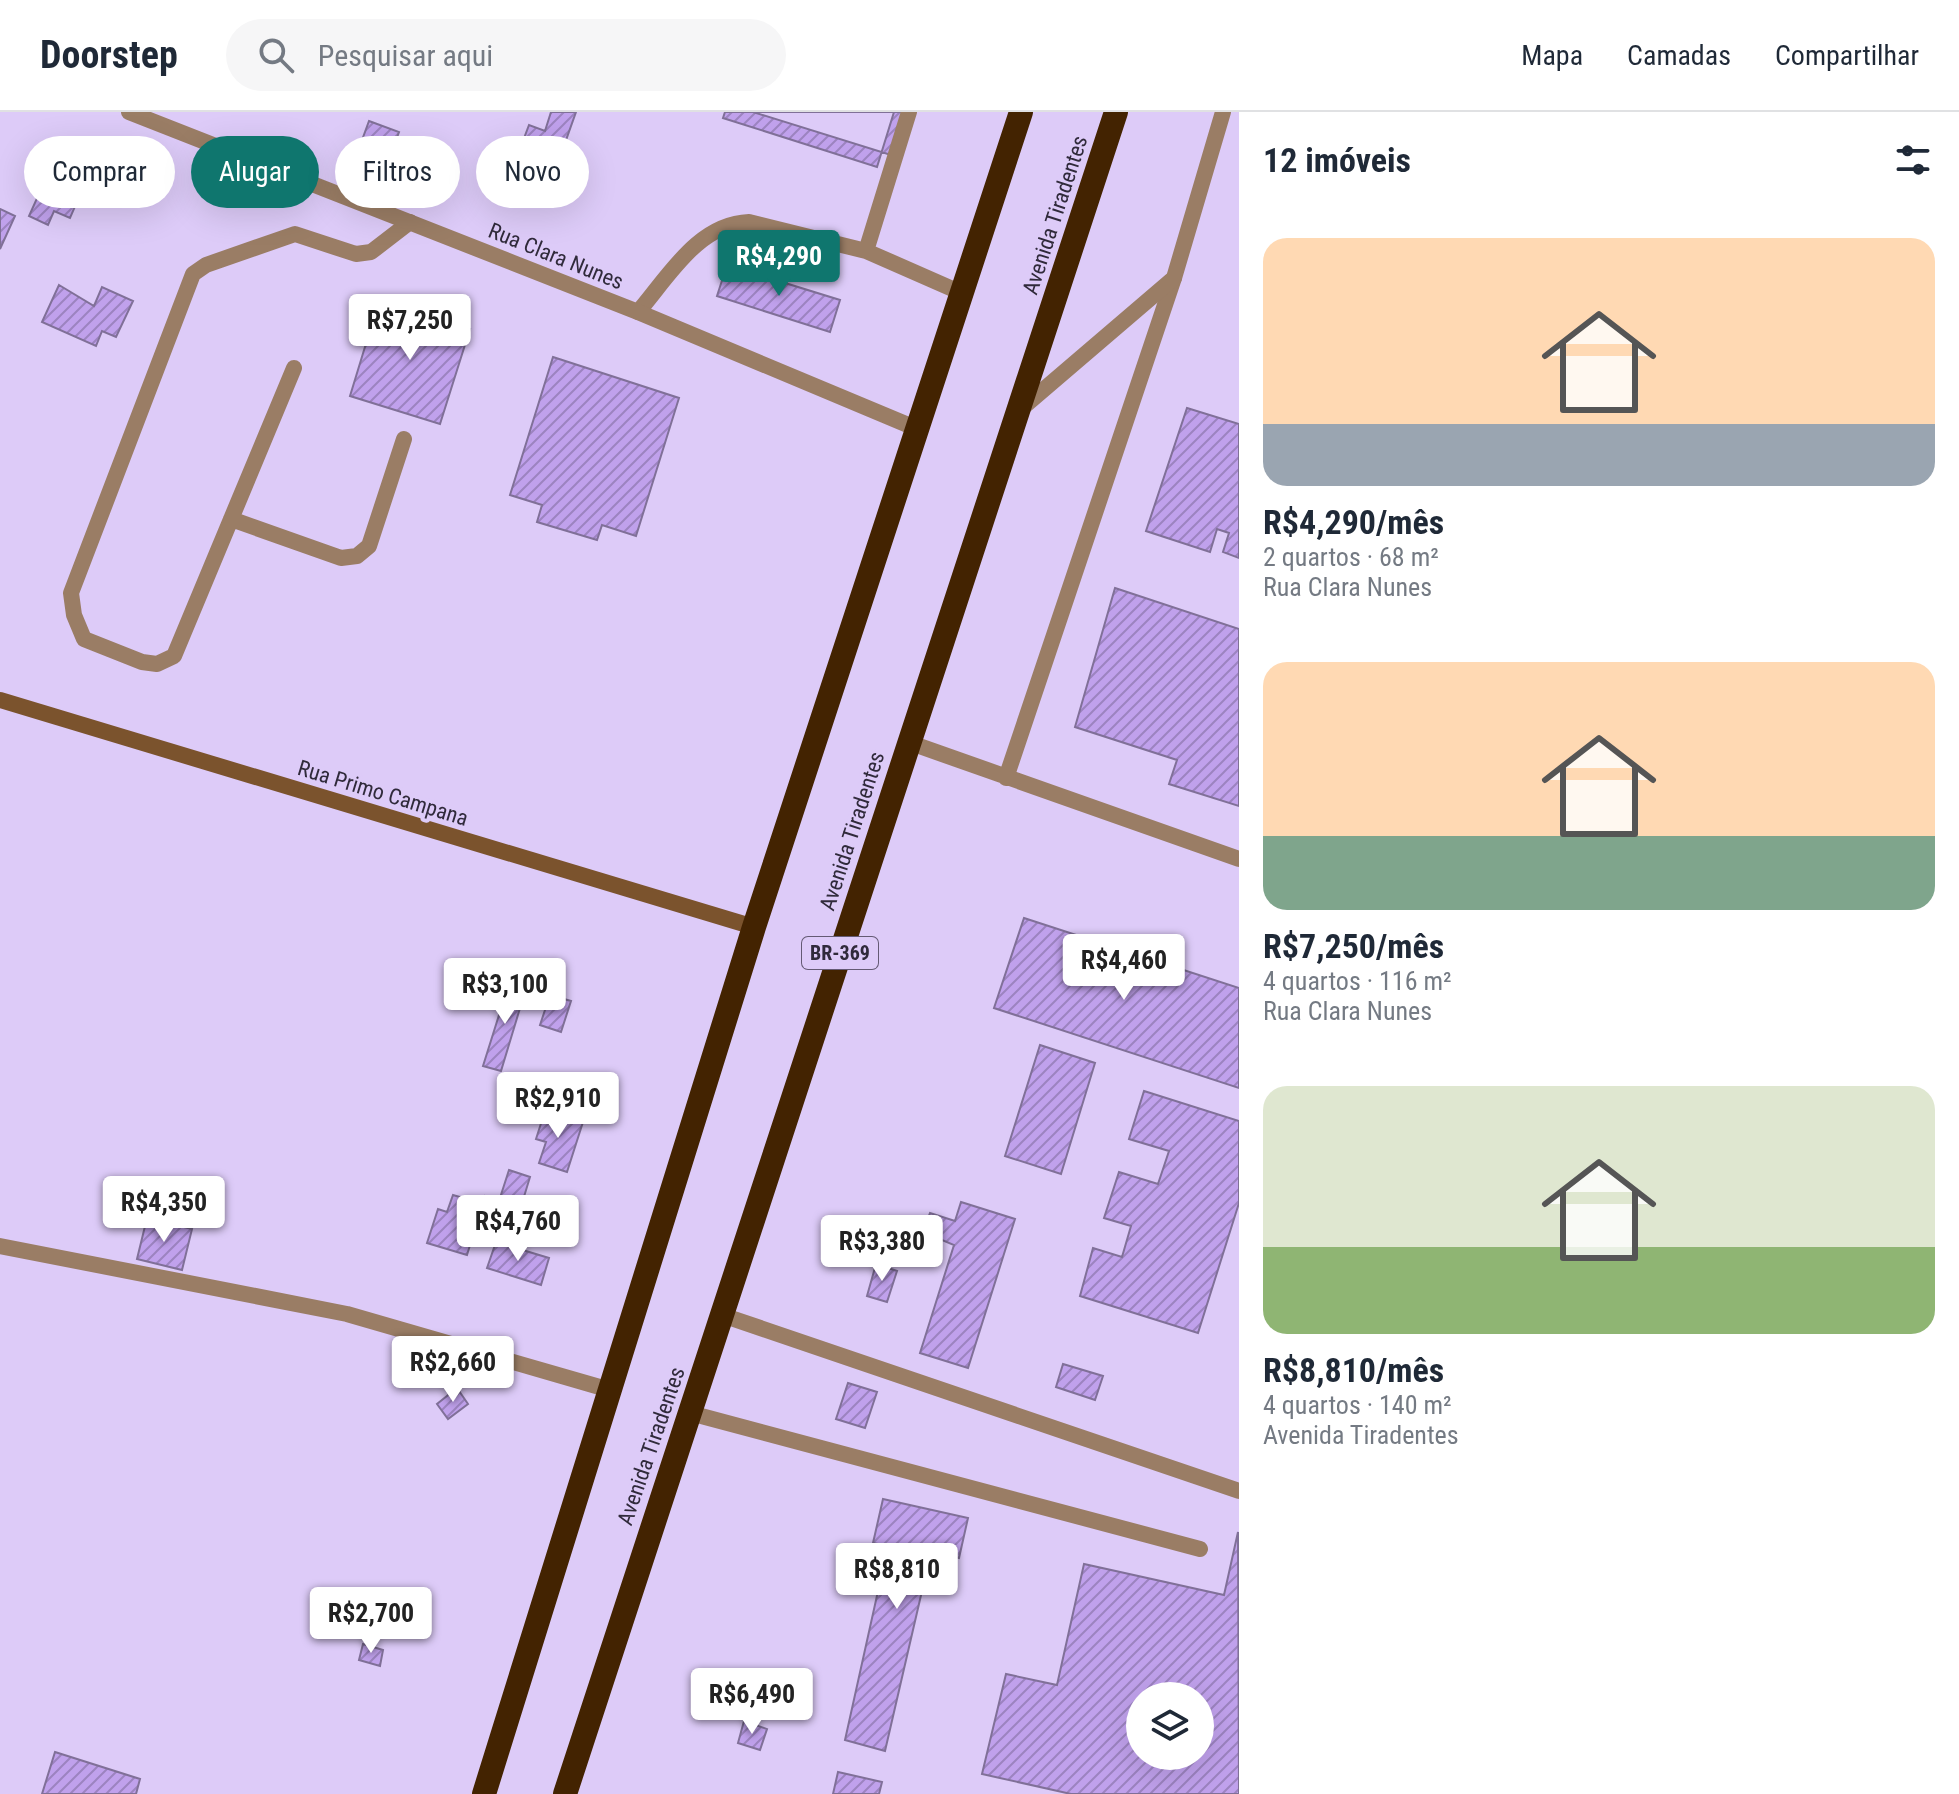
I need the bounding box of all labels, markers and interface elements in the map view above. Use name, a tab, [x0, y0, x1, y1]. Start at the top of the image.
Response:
search box	[226, 19, 786, 91]
text: Doorstep	[40, 33, 178, 77]
icon: search	[254, 33, 298, 77]
text: Pesquisar aqui	[318, 38, 493, 73]
text: Mapa	[1521, 39, 1583, 72]
text: Camadas	[1627, 39, 1731, 72]
text: Compartilhar	[1775, 39, 1919, 72]
street label: Avenida Tiradentes	[1018, 132, 1092, 298]
chip: Comprar	[24, 136, 175, 208]
chip: Alugar	[191, 136, 319, 208]
chip: Filtros	[335, 136, 460, 208]
chip: Novo	[476, 136, 589, 208]
icon: filters	[1891, 138, 1935, 182]
text: 12 imóveis	[1263, 140, 1411, 180]
street label: Rua Clara Nunes	[485, 218, 627, 294]
pin: R$4,290	[705, 230, 853, 298]
text: R$4,290	[736, 241, 822, 271]
icon: home	[1527, 290, 1671, 434]
pin: R$7,250	[336, 294, 484, 362]
text: R$7,250	[367, 305, 453, 335]
text: R$4,290/mês	[1263, 502, 1444, 542]
text: 2 quartos · 68 m²	[1263, 542, 1439, 572]
text: Rua Clara Nunes	[1263, 572, 1432, 602]
icon: home	[1527, 714, 1671, 858]
street label: Avenida Tiradentes	[815, 748, 889, 914]
street label: Rua Primo Campana	[295, 755, 471, 831]
text: R$7,250/mês	[1263, 926, 1444, 966]
pin: R$4,460	[1050, 934, 1198, 1002]
road number: BR-369	[802, 937, 878, 969]
text: R$4,460	[1081, 945, 1167, 975]
pin: R$3,100	[431, 958, 579, 1026]
text: 4 quartos · 116 m²	[1263, 966, 1452, 996]
text: R$3,100	[462, 969, 548, 999]
text: Rua Clara Nunes	[1263, 996, 1432, 1026]
pin: R$2,910	[484, 1072, 632, 1140]
text: R$2,910	[515, 1083, 601, 1113]
icon: home	[1527, 1138, 1671, 1282]
pin: R$4,350	[90, 1176, 238, 1244]
text: R$4,350	[121, 1187, 207, 1217]
pin: R$4,760	[444, 1195, 592, 1263]
text: R$4,760	[475, 1206, 561, 1236]
pin: R$3,380	[808, 1215, 956, 1283]
text: R$3,380	[839, 1226, 925, 1256]
pin: R$2,660	[379, 1336, 527, 1404]
text: R$2,660	[410, 1347, 496, 1377]
text: R$8,810/mês	[1263, 1350, 1444, 1390]
street label: Avenida Tiradentes	[612, 1364, 690, 1528]
text: 4 quartos · 140 m²	[1263, 1390, 1452, 1420]
text: Avenida Tiradentes	[1263, 1420, 1459, 1450]
pin: R$8,810	[823, 1543, 971, 1611]
text: R$8,810	[854, 1554, 940, 1584]
pin: R$2,700	[297, 1587, 445, 1655]
text: R$2,700	[328, 1598, 414, 1628]
pin: R$6,490	[678, 1668, 826, 1736]
text: R$6,490	[709, 1679, 795, 1709]
map controls	[1126, 1682, 1214, 1770]
button: layers	[1126, 1682, 1214, 1770]

